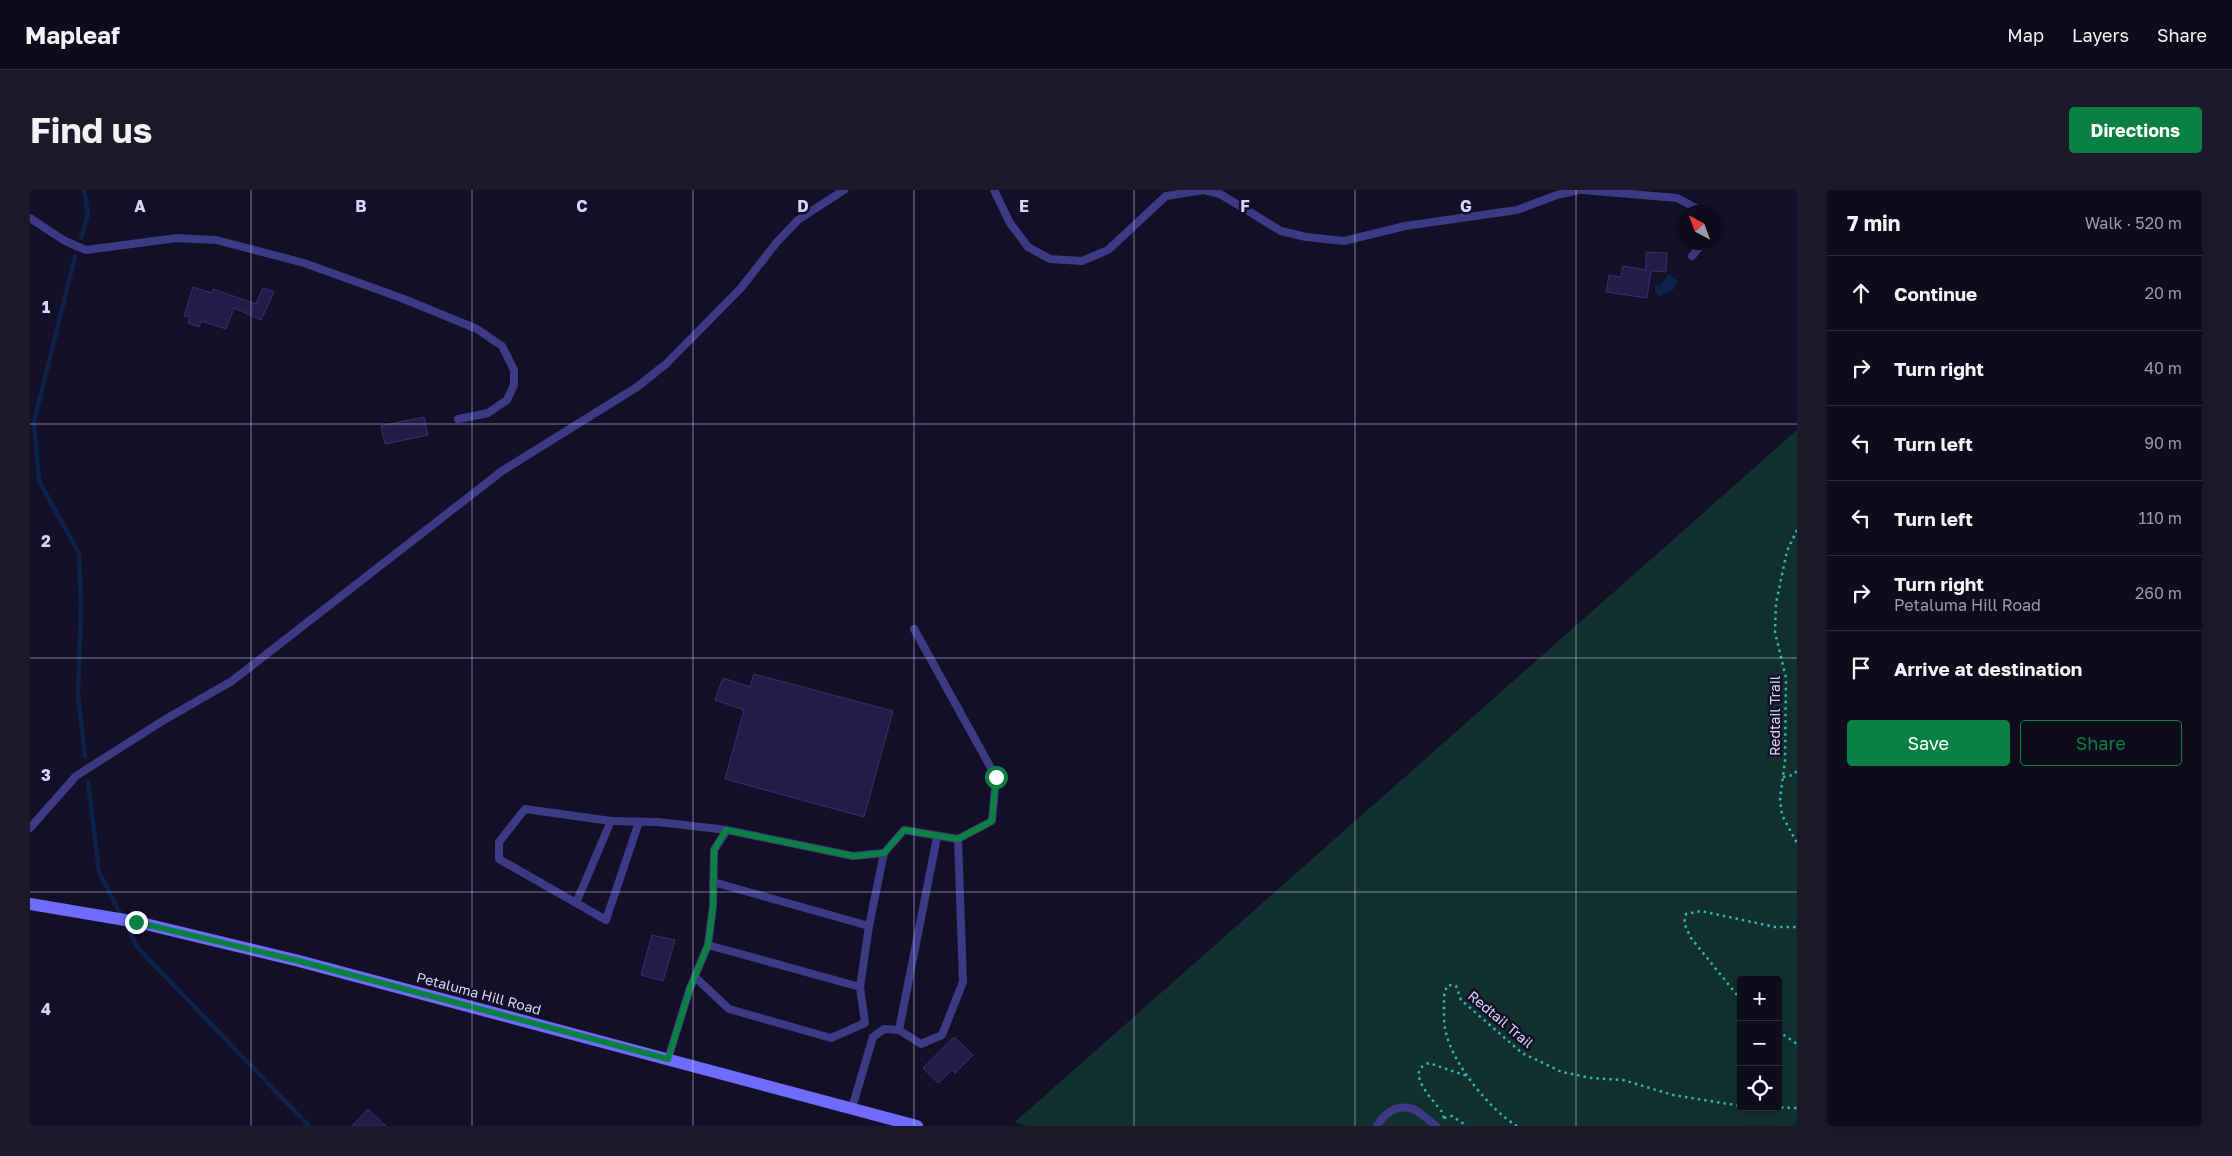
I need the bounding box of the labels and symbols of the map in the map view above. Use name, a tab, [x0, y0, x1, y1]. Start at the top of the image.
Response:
text: A	[134, 196, 146, 216]
text: B	[355, 196, 367, 216]
text: C	[576, 196, 588, 216]
text: D	[797, 196, 809, 216]
text: E	[1019, 196, 1029, 216]
text: F	[1240, 196, 1250, 216]
text: G	[1460, 196, 1472, 216]
north arrow	[1677, 205, 1722, 250]
text: 1	[42, 297, 50, 317]
text: 2	[41, 531, 51, 551]
street label: Redtail Trail	[1766, 676, 1783, 756]
text: 3	[41, 765, 51, 785]
route start	[985, 766, 1008, 789]
route end	[125, 911, 148, 934]
street label: Petaluma Hill Road	[415, 968, 543, 1018]
street label: Redtail Trail	[1465, 987, 1537, 1051]
text: 4	[41, 999, 51, 1019]

